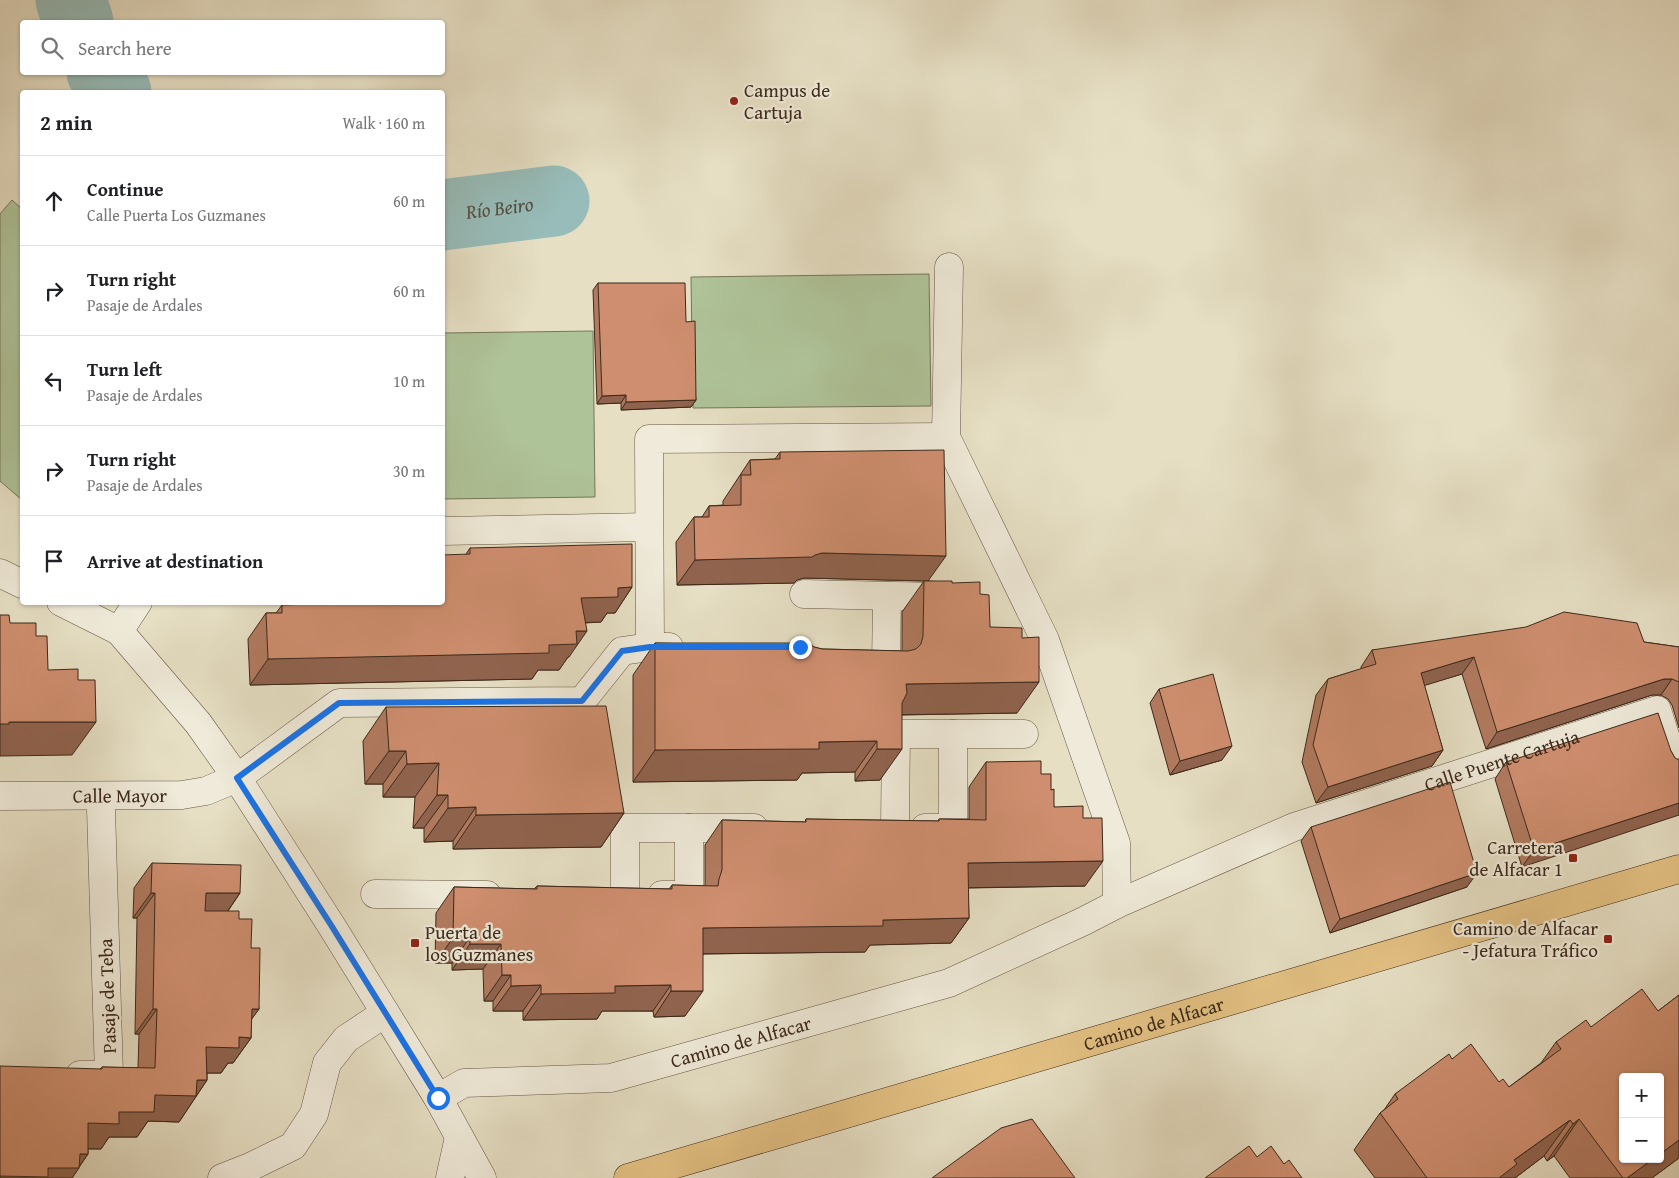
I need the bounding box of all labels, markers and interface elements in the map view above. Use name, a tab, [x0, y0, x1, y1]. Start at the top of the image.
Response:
search box	[20, 20, 445, 75]
icon: search	[38, 34, 66, 62]
text: Search here	[78, 34, 172, 62]
place label: Campus de Cartuja	[744, 76, 830, 126]
marker: Campus de Cartuja	[728, 95, 740, 107]
text: 2 min	[40, 107, 92, 138]
text: Walk · 160 m	[342, 111, 425, 135]
text: Continue	[87, 175, 164, 203]
icon: ahead	[40, 187, 68, 215]
text: 60 m	[393, 189, 425, 213]
water label: Río Beiro	[463, 189, 535, 226]
text: Calle Puerta Los Guzmanes	[87, 203, 266, 227]
text: Turn right	[87, 265, 176, 293]
icon: right	[40, 277, 68, 305]
text: 60 m	[393, 279, 425, 303]
text: Pasaje de Ardales	[87, 293, 203, 317]
text: Turn left	[87, 355, 162, 383]
icon: left	[40, 367, 68, 395]
text: 10 m	[393, 369, 425, 393]
text: Pasaje de Ardales	[87, 383, 203, 407]
text: Turn right	[87, 445, 176, 473]
icon: right	[40, 457, 68, 485]
text: 30 m	[393, 459, 425, 483]
text: Pasaje de Ardales	[87, 473, 203, 497]
icon: arrive	[40, 547, 68, 575]
text: Arrive at destination	[87, 547, 263, 575]
route end	[789, 636, 812, 659]
street label: Calle Puente Cartuja	[1421, 722, 1583, 798]
street label: Calle Mayor	[73, 781, 167, 810]
place label: Carretera de Alfacar 1	[1469, 833, 1563, 883]
marker: Carretera de Alfacar 1	[1567, 852, 1579, 864]
place label: Camino de Alfacar - Jefatura Tráfico	[1453, 914, 1598, 964]
place label: Puerta de los Guzmanes	[425, 918, 533, 968]
marker: Camino de Alfacar - Jefatura Tráfico	[1602, 933, 1614, 945]
marker: Puerta de los Guzmanes	[409, 937, 421, 949]
street label: Pasaje de Teba	[91, 938, 123, 1054]
street label: Camino de Alfacar	[1080, 989, 1228, 1057]
street label: Camino de Alfacar	[667, 1008, 815, 1075]
map controls	[1619, 1073, 1664, 1163]
button: +	[1619, 1073, 1664, 1118]
route start	[427, 1087, 450, 1110]
button: −	[1619, 1118, 1664, 1163]

